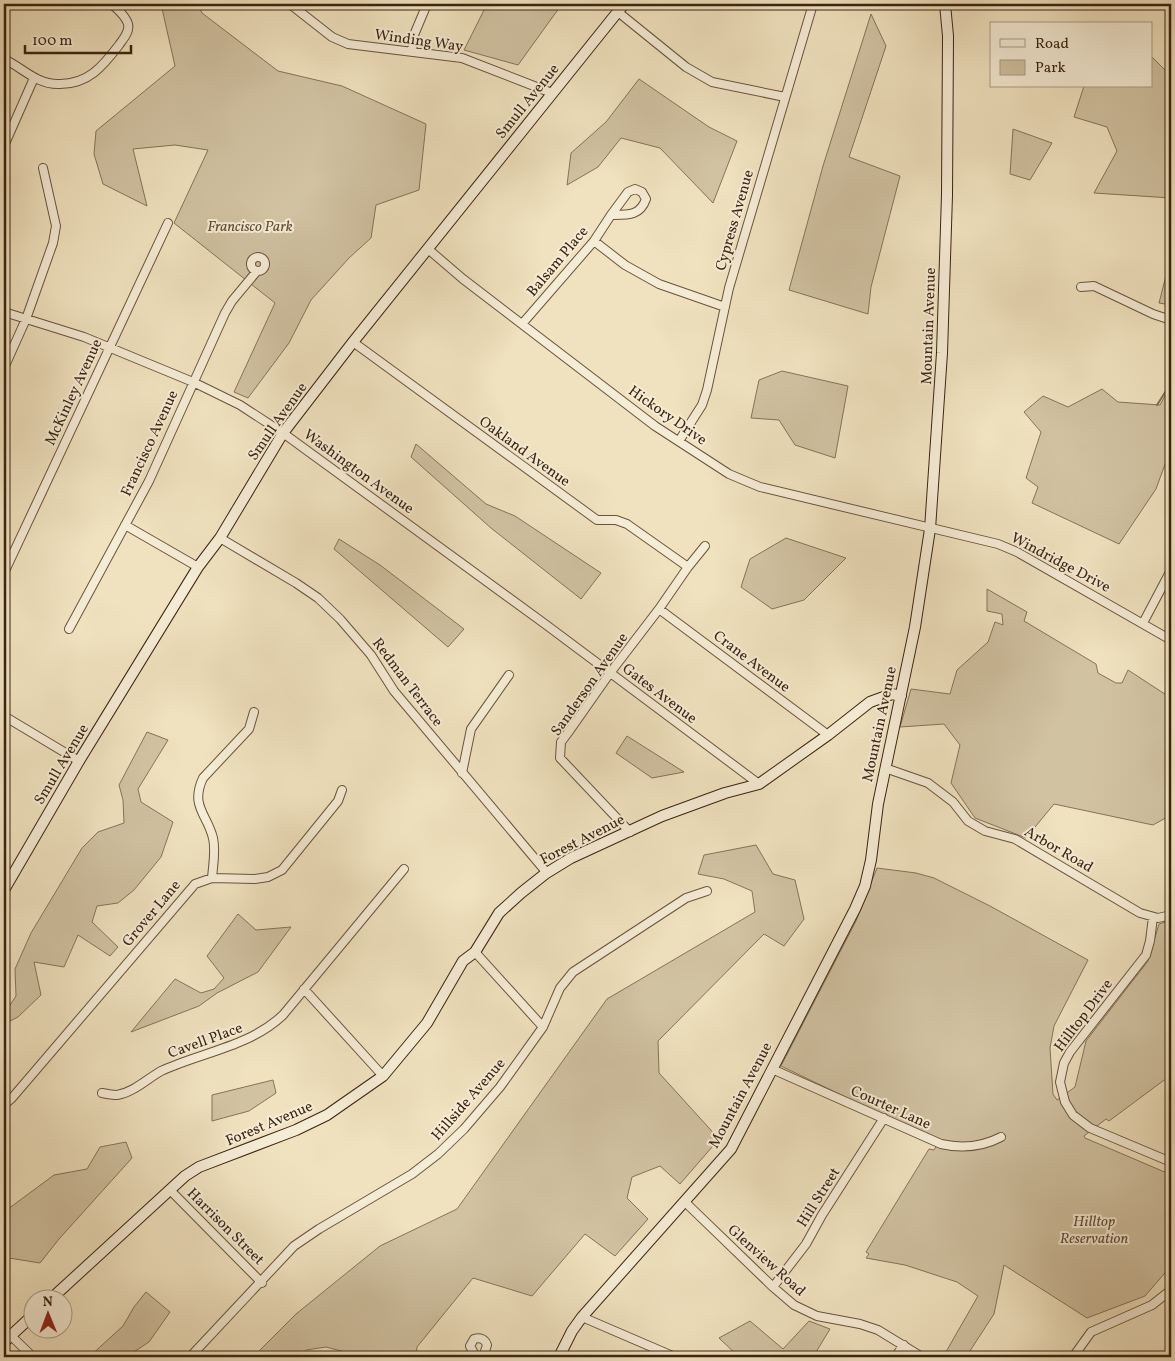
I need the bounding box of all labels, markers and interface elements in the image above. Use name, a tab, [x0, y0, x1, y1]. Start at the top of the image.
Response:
scale bar	[25, 22, 131, 54]
legend	[990, 22, 1152, 88]
street label: Winding Way	[373, 25, 464, 58]
text: 100 m	[32, 31, 72, 52]
text: Road	[1035, 34, 1069, 55]
text: Park	[1035, 58, 1066, 79]
street label: Smull Avenue	[491, 60, 565, 144]
street label: Cypress Avenue	[711, 167, 760, 273]
park label: Francisco Park	[207, 217, 293, 238]
street label: Balsam Place	[522, 222, 594, 302]
street label: Mountain Avenue	[917, 267, 942, 385]
street label: McKinley Avenue	[41, 336, 108, 449]
street label: Smull Avenue	[244, 379, 313, 465]
street label: Hickory Drive	[624, 381, 711, 451]
street label: Francisco Avenue	[117, 387, 184, 500]
street label: Oakland Avenue	[474, 412, 574, 492]
street label: Washington Avenue	[299, 425, 418, 520]
street label: Windridge Drive	[1007, 528, 1114, 598]
street label: Crane Avenue	[708, 626, 794, 698]
street label: Sanderson Avenue	[547, 629, 634, 741]
street label: Redman Terrace	[366, 634, 447, 732]
street label: Gates Avenue	[617, 659, 701, 729]
street label: Mountain Avenue	[858, 665, 903, 784]
street label: Smull Avenue	[30, 720, 95, 809]
street label: Forest Avenue	[537, 810, 629, 871]
street label: Arbor Road	[1020, 822, 1096, 878]
street label: Grover Lane	[118, 876, 186, 952]
street label: Hilltop Drive	[1050, 975, 1118, 1057]
street label: Cavell Place	[165, 1018, 246, 1065]
street label: Mountain Avenue	[705, 1039, 778, 1152]
street label: Hillside Avenue	[427, 1054, 511, 1146]
street label: Courter Lane	[847, 1081, 934, 1135]
street label: Forest Avenue	[223, 1097, 316, 1152]
street label: Hill Street	[793, 1164, 846, 1232]
street label: Harrison Street	[182, 1184, 268, 1270]
park label: Hilltop Reservation	[1060, 1212, 1128, 1250]
street label: Glenview Road	[722, 1220, 810, 1302]
north arrow	[22, 1288, 72, 1338]
text: N	[43, 1293, 53, 1312]

